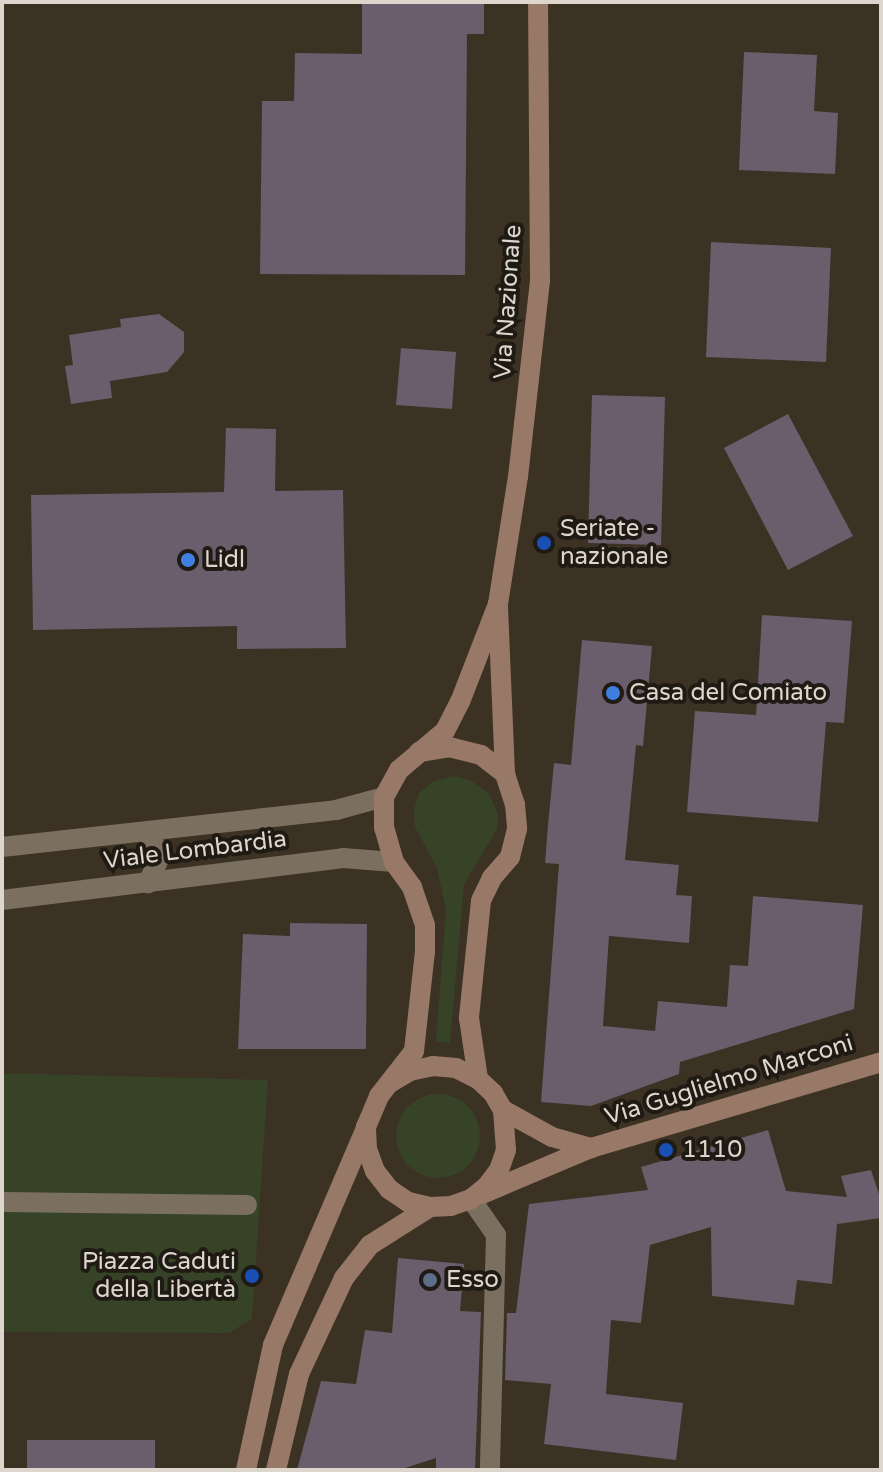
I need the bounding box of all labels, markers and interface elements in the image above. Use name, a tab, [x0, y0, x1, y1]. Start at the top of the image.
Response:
street label: Via Nazionale	[488, 224, 528, 380]
place label: Seriate - nazionale	[560, 515, 668, 571]
marker: Seriate - nazionale	[535, 534, 553, 552]
place label: Lidl	[204, 546, 245, 574]
marker: Lidl	[179, 551, 197, 569]
place label: Casa del Comiato	[629, 679, 827, 707]
marker: Casa del Comiato	[604, 684, 622, 702]
street label: Viale Lombardia	[102, 824, 288, 876]
street label: Via Guglielmo Marconi	[602, 1029, 856, 1131]
place label: 1110	[682, 1136, 742, 1164]
marker: 1110	[657, 1141, 675, 1159]
place label: Piazza Caduti della Libertà	[82, 1248, 236, 1304]
place label: Esso	[446, 1266, 499, 1294]
marker: Piazza Caduti della Libertà	[243, 1267, 261, 1285]
marker: Esso	[421, 1271, 439, 1289]

